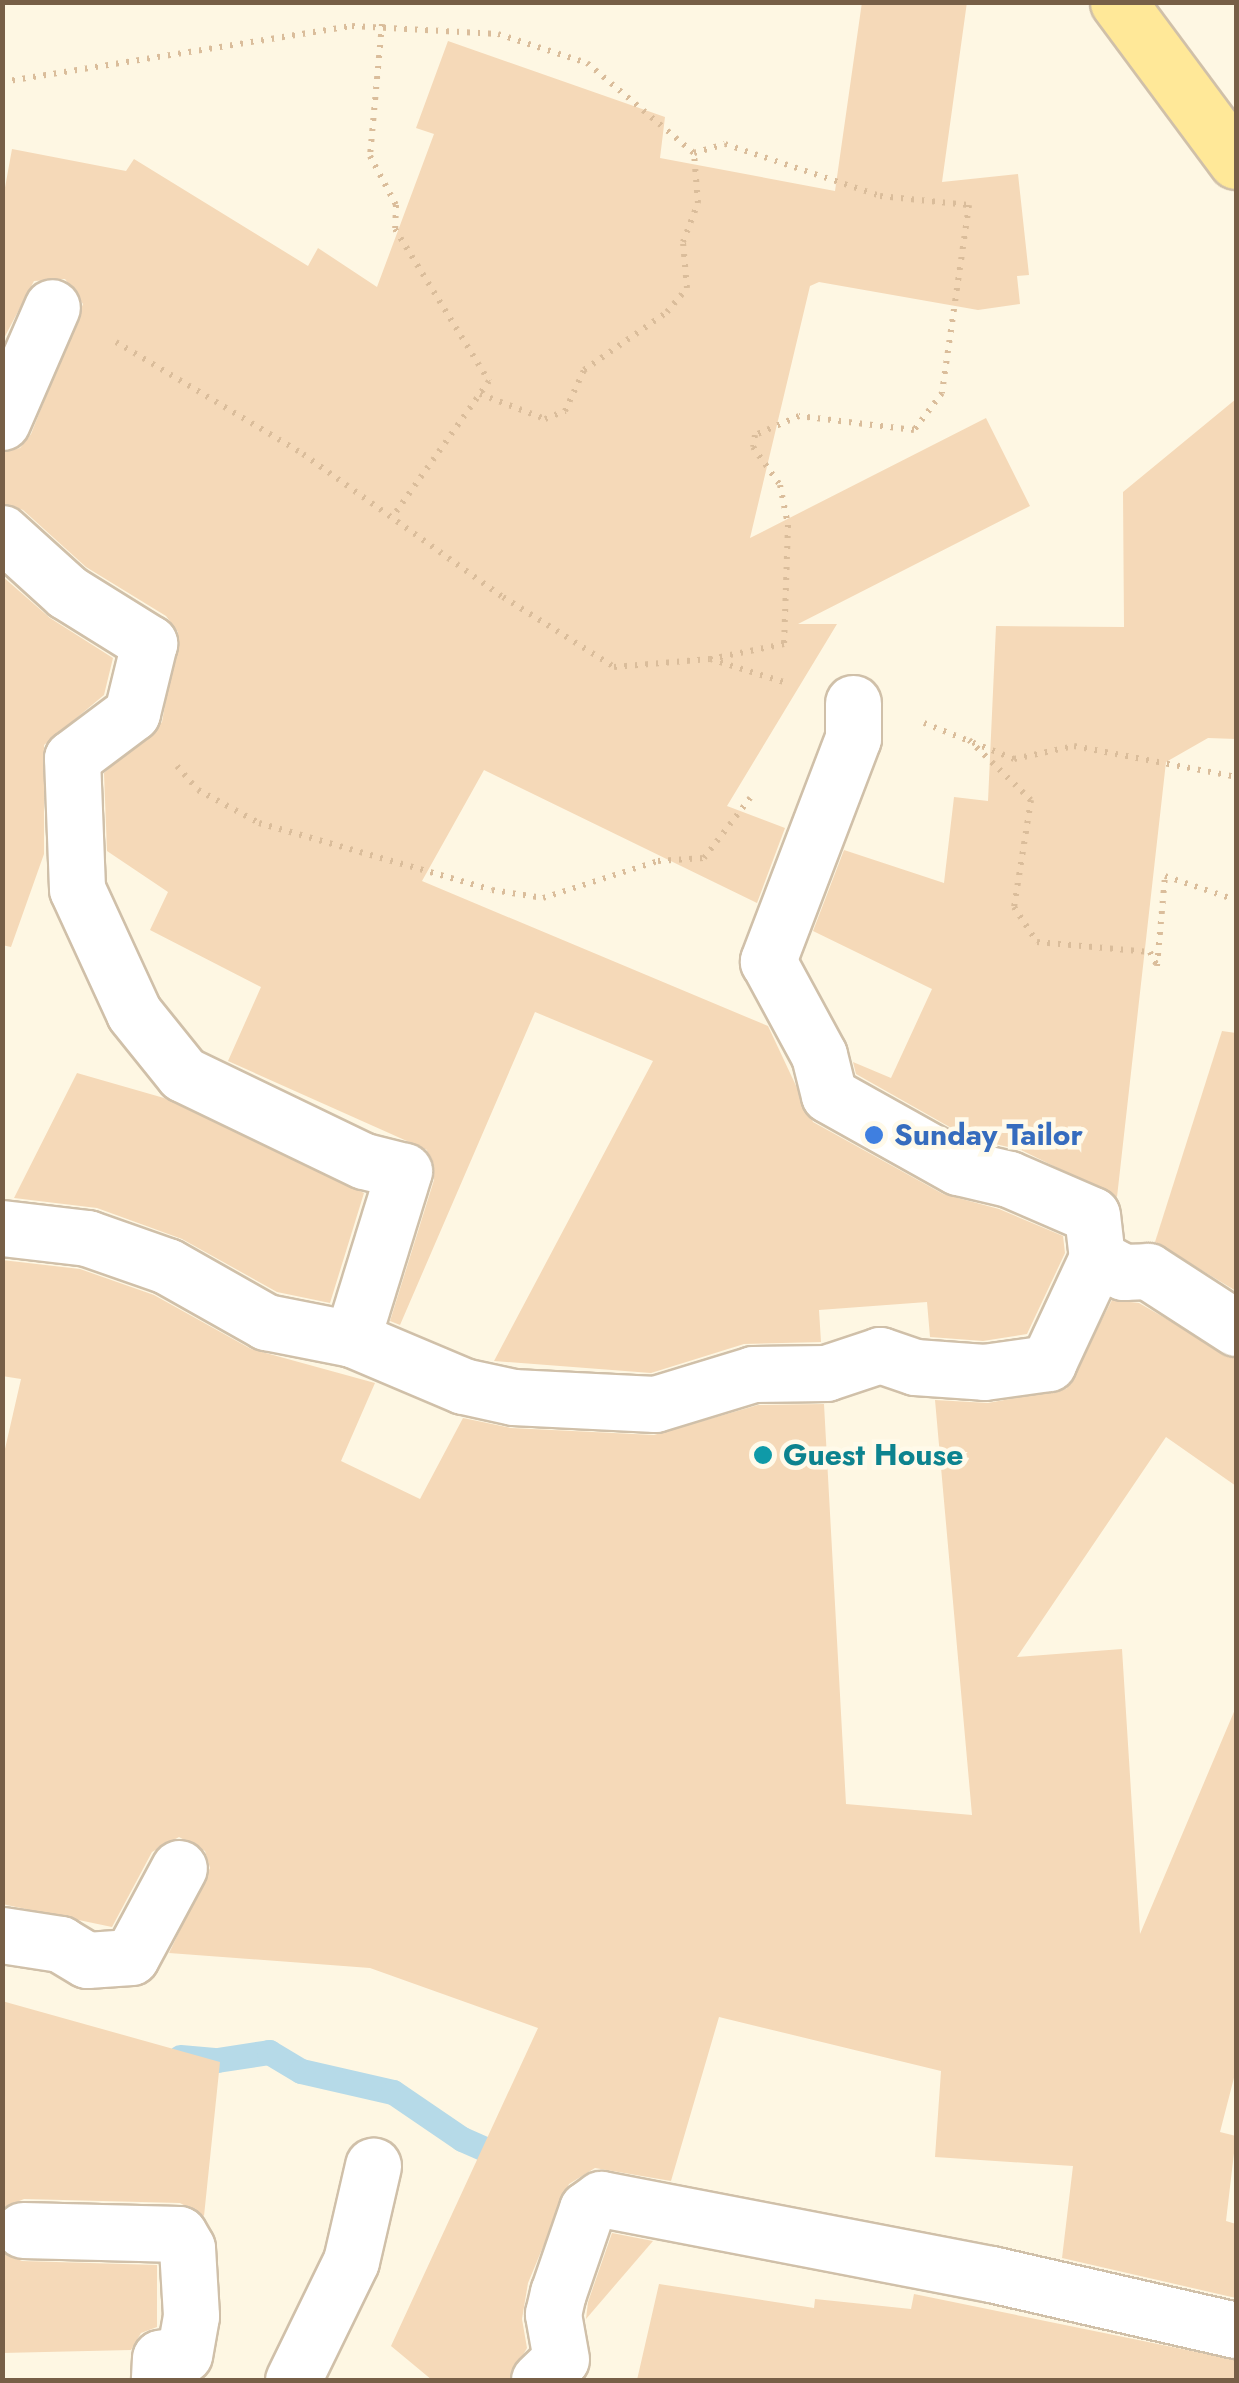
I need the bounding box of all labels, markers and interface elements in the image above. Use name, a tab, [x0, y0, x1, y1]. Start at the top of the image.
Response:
place label: Sunday Tailor	[894, 1117, 1083, 1153]
marker: Sunday Tailor	[863, 1124, 885, 1146]
place label: Guest House	[783, 1437, 963, 1473]
marker: Guest House	[752, 1444, 774, 1466]

